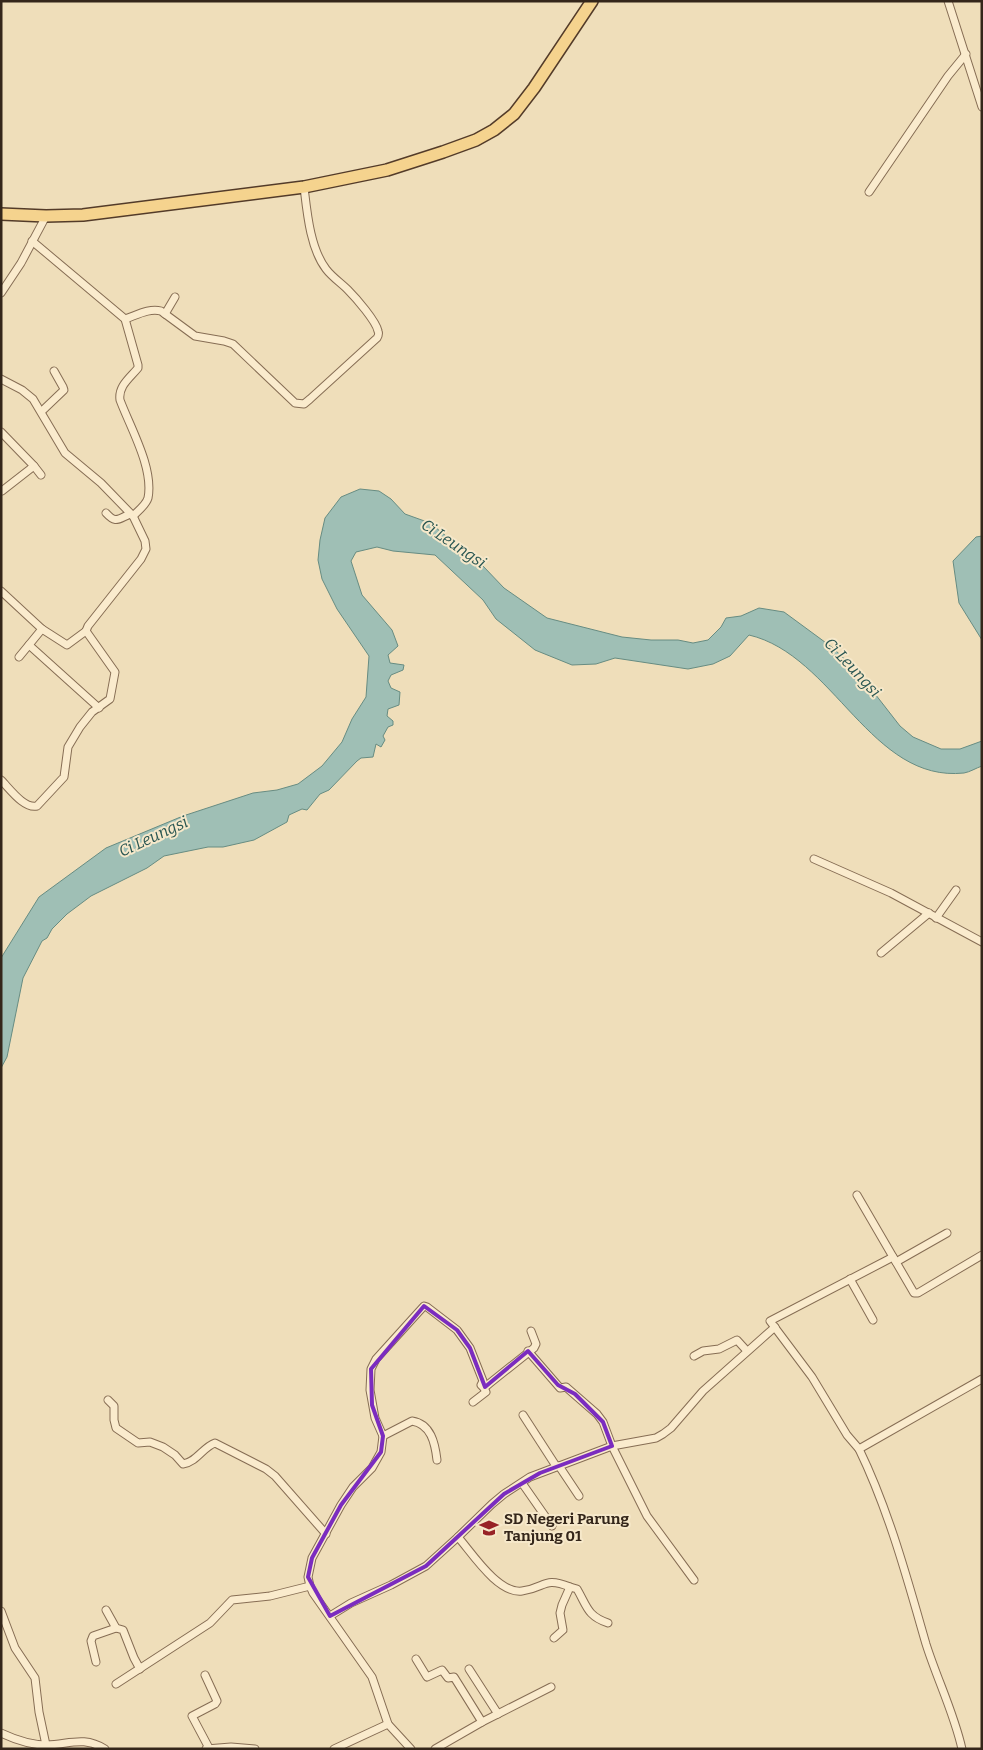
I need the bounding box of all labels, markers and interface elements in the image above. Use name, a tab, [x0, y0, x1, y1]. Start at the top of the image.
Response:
water label: Ci Leungsi	[418, 515, 490, 572]
water label: Ci Leungsi	[820, 634, 885, 701]
water label: Ci Leungsi	[116, 812, 191, 861]
place label: SD Negeri Parung Tanjung 01	[504, 1510, 629, 1545]
school or university icon: SD Negeri Parung Tanjung 01	[478, 1517, 500, 1539]

